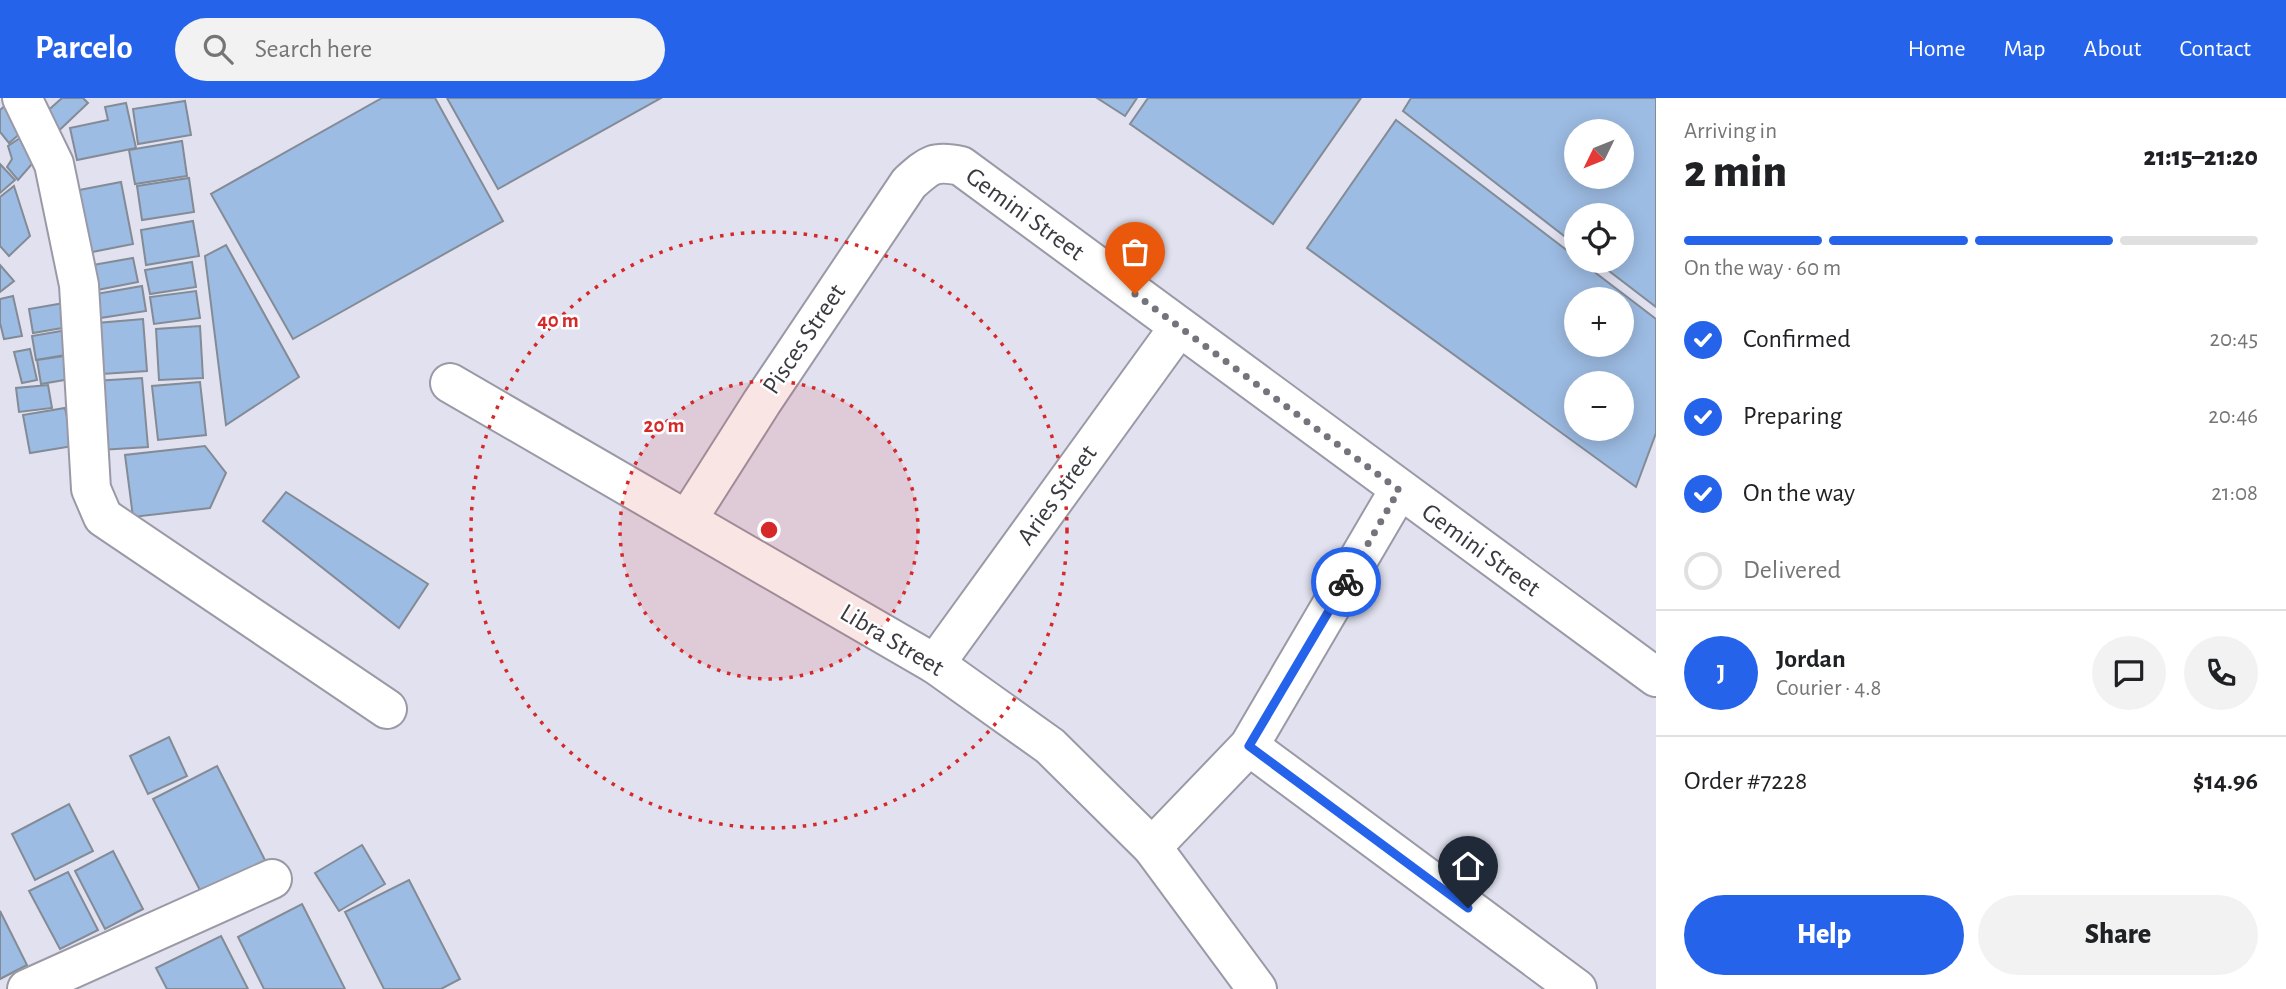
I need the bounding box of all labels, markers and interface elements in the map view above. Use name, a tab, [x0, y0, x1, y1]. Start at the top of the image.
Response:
search box	[175, 18, 665, 81]
icon: search	[199, 30, 237, 68]
text: Parcelo	[35, 32, 133, 65]
text: Search here	[255, 36, 372, 62]
text: Home	[1908, 37, 1966, 61]
text: Map	[2004, 37, 2046, 61]
text: About	[2084, 37, 2141, 61]
text: Contact	[2179, 37, 2251, 61]
north arrow	[1564, 119, 1634, 189]
map controls	[1564, 119, 1634, 441]
text: Arriving in	[1684, 120, 1777, 143]
text: 21:15–21:20	[2143, 144, 2258, 170]
text: 2 min	[1684, 149, 1787, 195]
street label: Gemini Street	[961, 163, 1089, 265]
button: locate	[1564, 203, 1634, 273]
pin	[1105, 222, 1165, 294]
icon: bag	[1116, 233, 1154, 271]
text: On the way · 60 m	[1684, 257, 1841, 280]
street label: Pisces Street	[758, 279, 850, 399]
button: +	[1564, 287, 1634, 357]
text: 40 m	[537, 310, 579, 331]
icon: check	[1684, 321, 1722, 359]
text: Confirmed	[1743, 326, 1851, 352]
text: 20:45	[2209, 328, 2258, 351]
button: −	[1564, 371, 1634, 441]
icon: check	[1684, 398, 1722, 436]
text: Preparing	[1743, 403, 1842, 429]
text: 20:46	[2208, 405, 2258, 428]
text: 20 m	[644, 415, 684, 436]
street label: Aries Street	[1012, 440, 1102, 550]
icon: check	[1684, 475, 1722, 513]
text: On the way	[1743, 480, 1855, 506]
text: 21:08	[2211, 482, 2258, 505]
street label: Gemini Street	[1417, 499, 1545, 601]
centre of rings	[757, 518, 781, 542]
courier	[1311, 547, 1381, 617]
text: Delivered	[1743, 557, 1841, 583]
icon: bike	[1327, 563, 1365, 601]
street label: Libra Street	[836, 599, 948, 681]
button: chat	[2092, 636, 2166, 710]
button: phone	[2184, 636, 2258, 710]
text: Jordan	[1776, 646, 1846, 672]
text: J	[1717, 660, 1725, 686]
text: Courier · 4.8	[1776, 677, 1881, 700]
text: Order #7228	[1684, 768, 1807, 794]
text: $14.96	[2193, 768, 2258, 794]
pin	[1438, 836, 1498, 908]
icon: home	[1449, 847, 1487, 885]
button: Help	[1684, 895, 1964, 975]
button: Share	[1978, 895, 2258, 975]

